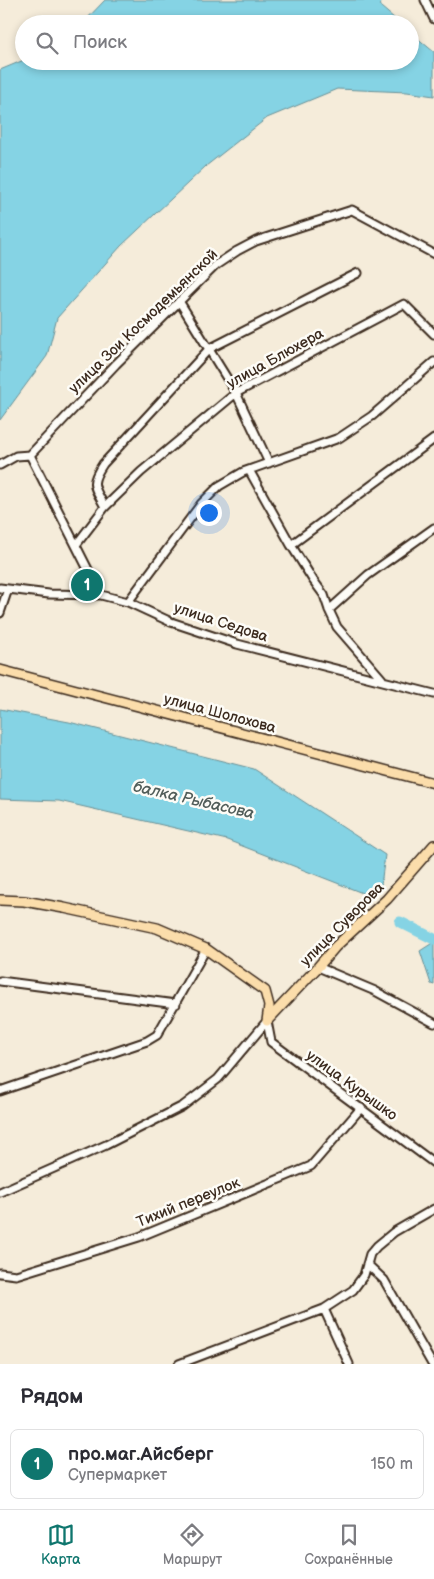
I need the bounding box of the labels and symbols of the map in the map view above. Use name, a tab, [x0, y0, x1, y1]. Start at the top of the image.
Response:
street label: улица Зои Космодемьянской	[65, 245, 222, 398]
street label: улица Блюхера	[223, 324, 327, 393]
your location	[196, 500, 222, 526]
pin: 1	[71, 566, 103, 604]
street label: улица Седова	[171, 598, 270, 647]
street label: улица Шолохова	[162, 689, 278, 738]
water label: балка Рыбасова	[131, 777, 256, 824]
street label: улица Суворова	[296, 878, 389, 970]
street label: улица Курышко	[302, 1046, 401, 1125]
street label: Тихий переулок	[134, 1173, 243, 1232]

